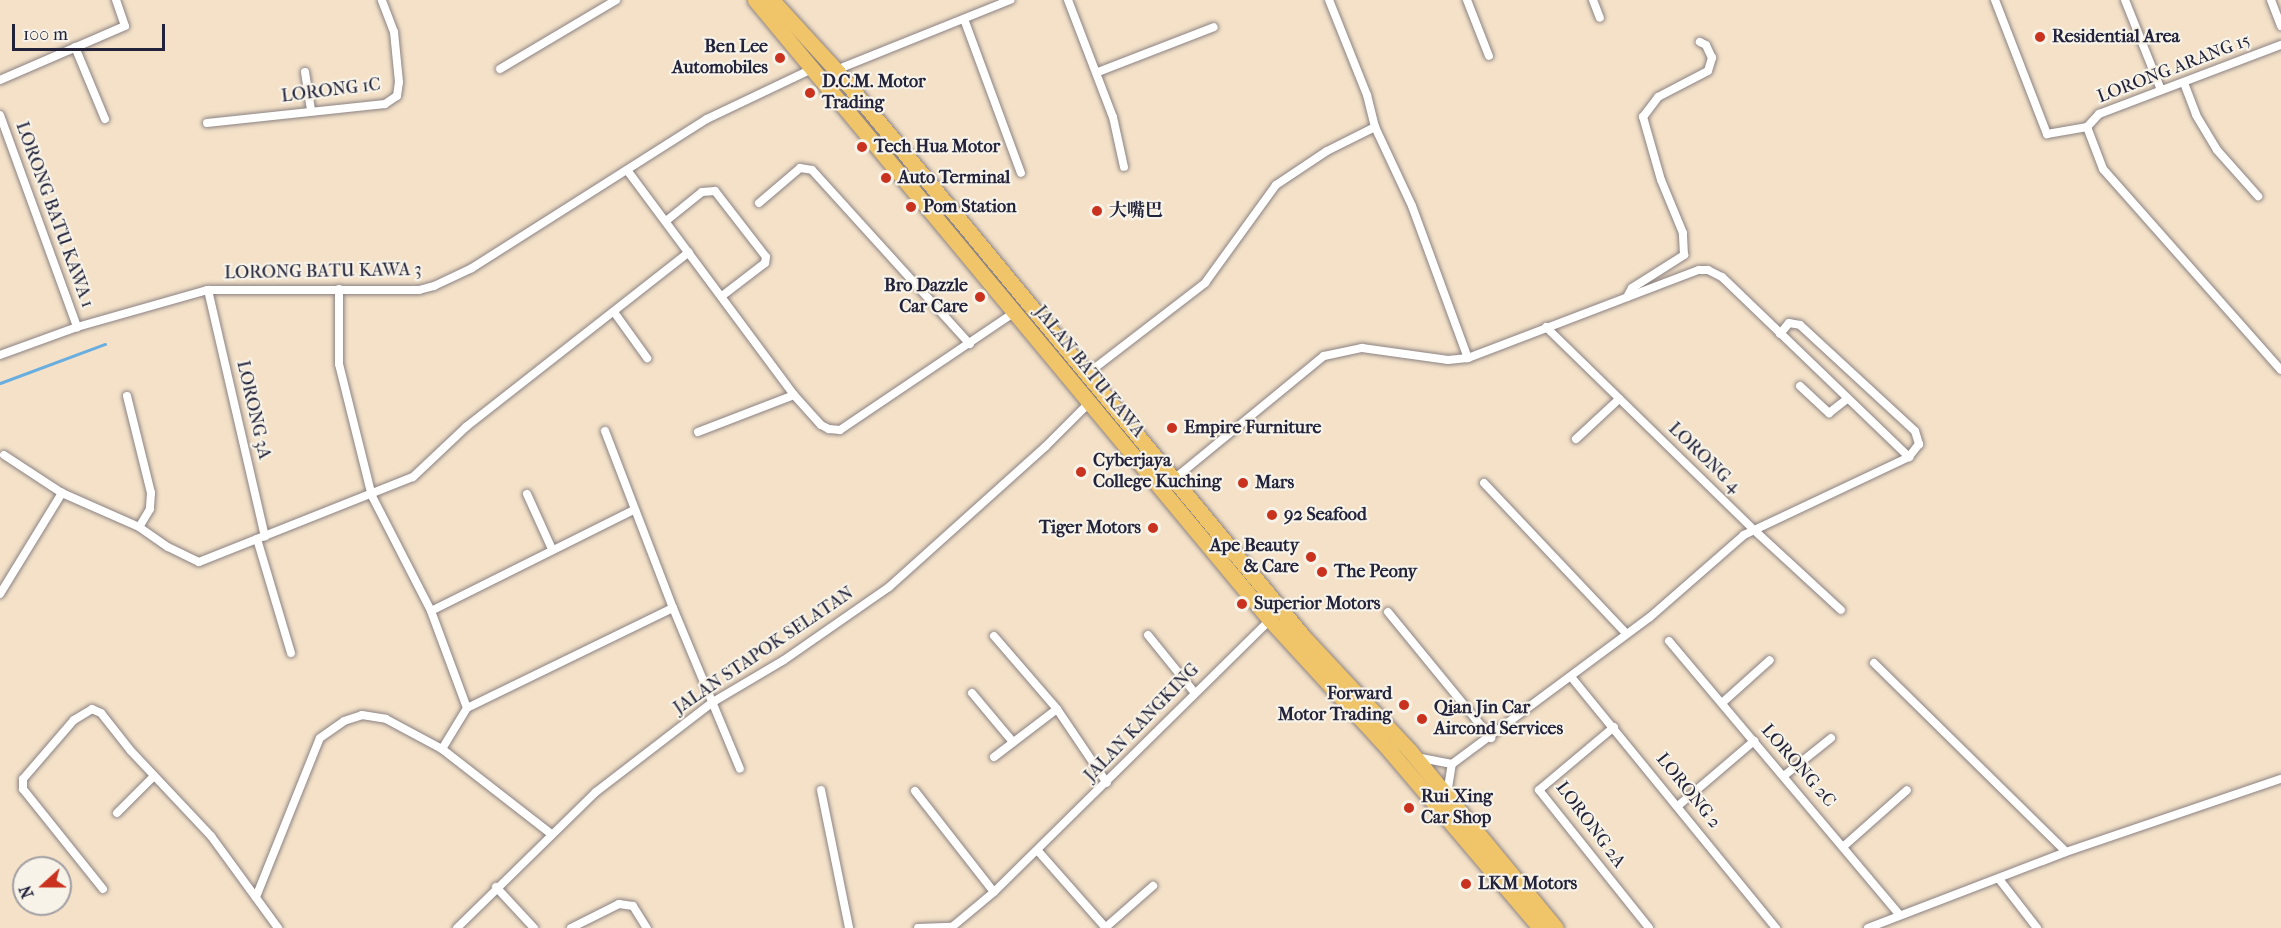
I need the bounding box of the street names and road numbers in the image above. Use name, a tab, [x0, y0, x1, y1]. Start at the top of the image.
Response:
street label: LORONG ARANG 15	[2094, 30, 2254, 108]
street label: LORONG 1C	[280, 74, 382, 108]
street label: LORONG BATU KAWA 1	[10, 119, 98, 311]
street label: LORONG BATU KAWA 3	[224, 259, 422, 285]
street label: JALAN BATU KAWA	[1029, 302, 1149, 442]
street label: LORONG 3A	[231, 359, 275, 461]
street label: LORONG 4	[1663, 418, 1745, 498]
street label: JALAN STAPOK SELATAN	[670, 583, 858, 719]
street label: JALAN KANGKING	[1080, 659, 1204, 787]
street label: LORONG 2C	[1756, 720, 1840, 812]
street label: LORONG 2	[1651, 749, 1725, 833]
street label: LORONG 2A	[1551, 778, 1629, 872]

